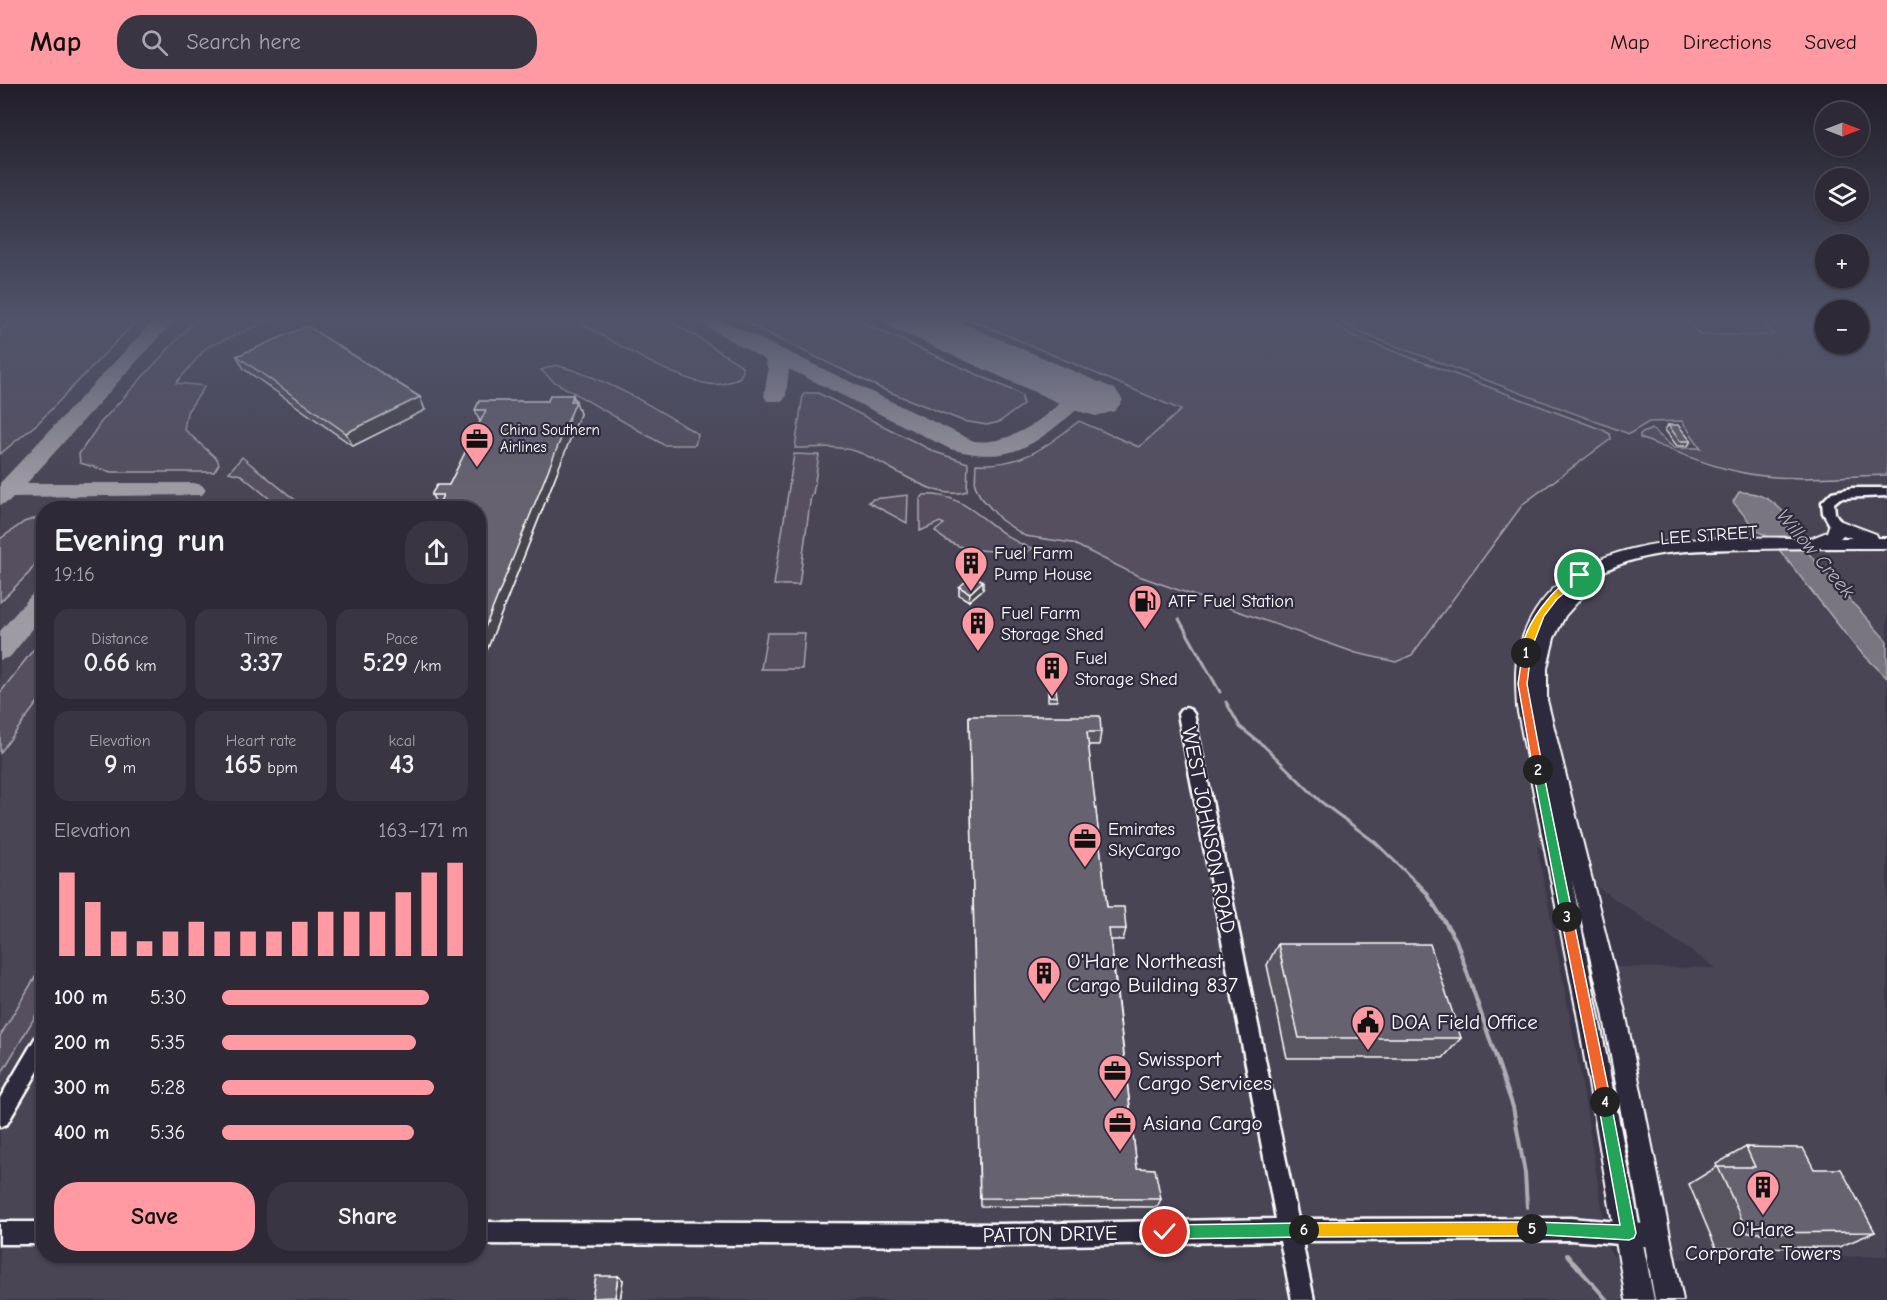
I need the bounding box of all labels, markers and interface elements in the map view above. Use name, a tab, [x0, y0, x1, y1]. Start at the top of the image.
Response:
search box	[117, 15, 537, 69]
text: Map	[30, 26, 81, 58]
icon: search	[138, 26, 171, 59]
text: Search here	[186, 29, 301, 55]
text: Map	[1610, 30, 1650, 54]
text: Directions	[1683, 30, 1772, 54]
text: Saved	[1805, 30, 1857, 54]
north arrow	[1815, 102, 1869, 156]
map controls	[1815, 102, 1869, 354]
button: layers	[1815, 168, 1869, 222]
button: +	[1815, 234, 1869, 288]
button: −	[1815, 300, 1869, 354]
office icon: China Southern Airlines	[459, 421, 495, 468]
place label: China Southern Airlines	[500, 421, 600, 456]
water label: Willow Creek	[1772, 504, 1860, 603]
text: Evening run	[54, 521, 225, 559]
button: share	[405, 521, 468, 584]
street label: LEE STREET	[1659, 522, 1759, 549]
place label: Fuel Farm Pump House	[994, 543, 1092, 585]
building icon: Fuel Farm Pump House	[953, 545, 989, 592]
pin	[1554, 549, 1605, 600]
icon: arrive	[1563, 558, 1596, 591]
text: 19:16	[54, 563, 95, 586]
fuel station icon: ATF Fuel Station	[1127, 583, 1163, 630]
place label: ATF Fuel Station	[1168, 591, 1294, 612]
place label: Fuel Farm Storage Shed	[1001, 603, 1104, 645]
building icon: Fuel Farm Storage Shed	[960, 605, 996, 652]
text: Distance	[91, 630, 149, 648]
text: Time	[244, 630, 278, 648]
text: Pace	[386, 630, 418, 648]
pin: 1	[1511, 638, 1541, 668]
text: 1	[1523, 644, 1529, 662]
text: 0.66	[83, 648, 130, 678]
text: 3:37	[240, 648, 282, 678]
text: 5:29	[362, 648, 408, 678]
place label: Fuel Storage Shed	[1075, 648, 1178, 690]
building icon: Fuel Storage Shed	[1034, 650, 1070, 697]
text: km	[130, 657, 157, 675]
text: /km	[408, 657, 442, 675]
street label: WEST JOHNSON ROAD	[1177, 725, 1241, 935]
text: Elevation	[89, 732, 151, 750]
text: Heart rate	[226, 732, 296, 750]
text: kcal	[389, 732, 415, 750]
text: 9	[104, 750, 118, 780]
text: 165	[224, 750, 262, 780]
text: 43	[389, 750, 415, 780]
pin: 2	[1523, 755, 1553, 785]
text: m	[118, 759, 136, 777]
text: bpm	[262, 759, 298, 777]
text: 2	[1534, 761, 1542, 779]
text: Elevation	[54, 819, 131, 842]
text: 163–171 m	[379, 819, 468, 842]
place label: Emirates SkyCargo	[1108, 819, 1181, 861]
office icon: Emirates SkyCargo	[1067, 821, 1103, 868]
pin: 3	[1552, 902, 1582, 932]
text: 3	[1563, 908, 1571, 926]
place label: O'Hare Northeast Cargo Building 837	[1067, 949, 1238, 997]
building icon: O'Hare Northeast Cargo Building 837	[1026, 955, 1062, 1002]
text: 100 m	[54, 986, 108, 1009]
text: 5:30	[150, 986, 187, 1009]
public building icon: DOA Field Office	[1350, 1004, 1386, 1051]
place label: DOA Field Office	[1391, 1010, 1538, 1034]
text: 200 m	[54, 1031, 110, 1054]
text: 5:35	[150, 1031, 185, 1054]
place label: Swissport Cargo Services	[1138, 1047, 1272, 1095]
office icon: Swissport Cargo Services	[1097, 1053, 1133, 1100]
text: 300 m	[54, 1076, 110, 1099]
text: 5:28	[150, 1076, 185, 1099]
pin: 4	[1590, 1087, 1620, 1117]
text: 4	[1601, 1093, 1609, 1111]
office icon: Asiana Cargo	[1102, 1105, 1138, 1152]
place label: Asiana Cargo	[1143, 1111, 1263, 1135]
text: 400 m	[54, 1121, 109, 1144]
text: 5:36	[150, 1121, 185, 1144]
building icon: O'Hare Corporate Towers	[1745, 1169, 1781, 1216]
button: Save	[54, 1182, 255, 1251]
button: Share	[267, 1182, 468, 1251]
pin	[1139, 1206, 1190, 1257]
pin: 5	[1517, 1214, 1547, 1244]
icon: check	[1148, 1215, 1181, 1248]
pin: 6	[1289, 1215, 1319, 1245]
place label: O'Hare Corporate Towers	[1685, 1217, 1841, 1265]
text: 5	[1528, 1220, 1536, 1238]
street label: PATTON DRIVE	[982, 1221, 1118, 1247]
text: 6	[1300, 1221, 1308, 1239]

